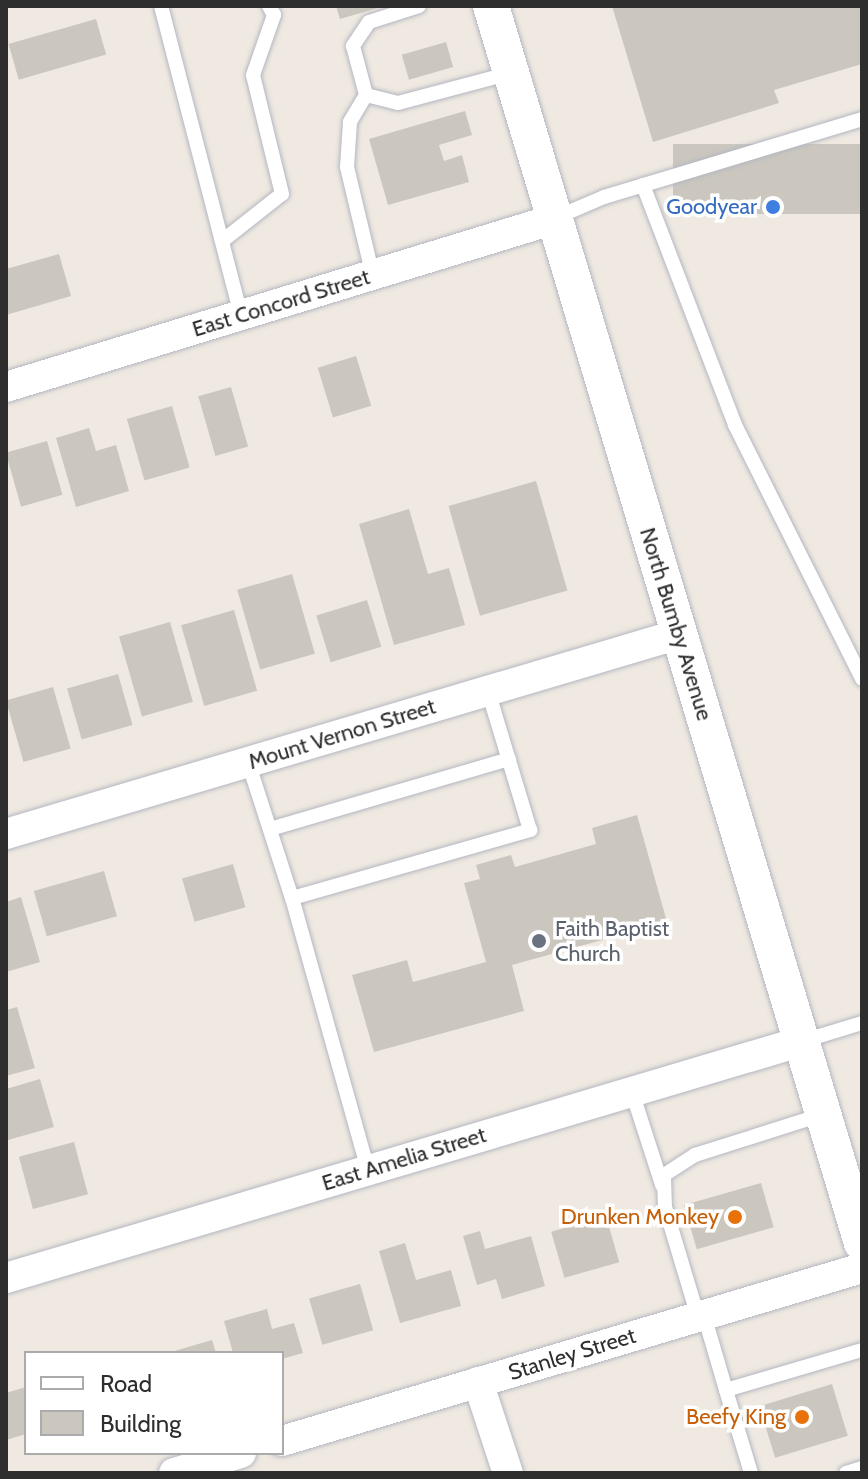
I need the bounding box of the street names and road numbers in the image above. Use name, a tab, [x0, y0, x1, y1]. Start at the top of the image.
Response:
street label: East Concord Street	[189, 263, 373, 343]
street label: North Bumby Avenue	[634, 524, 718, 724]
street label: Mount Vernon Street	[245, 693, 439, 775]
street label: East Amelia Street	[319, 1121, 489, 1197]
street label: Stanley Street	[505, 1322, 639, 1386]

